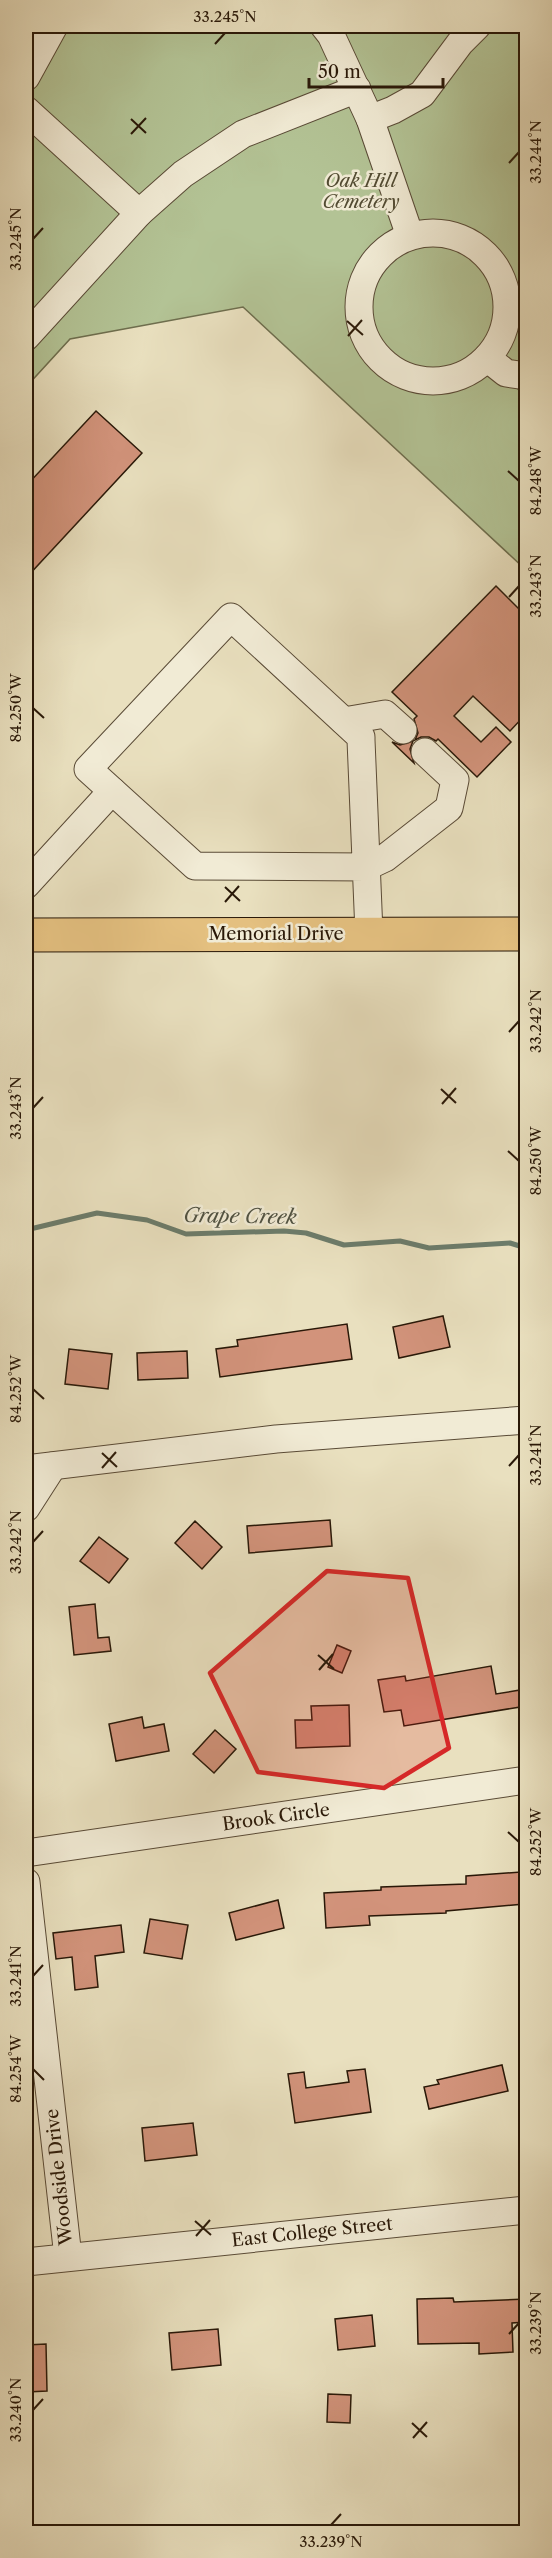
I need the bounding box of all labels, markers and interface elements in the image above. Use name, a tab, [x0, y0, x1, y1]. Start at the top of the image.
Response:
text: 33.245°N	[193, 7, 257, 26]
scale bar	[309, 51, 442, 89]
text: 50 m	[318, 61, 361, 83]
text: 33.244°N	[526, 120, 545, 184]
park label: Oak Hill Cemetery	[323, 170, 399, 213]
text: 33.245°N	[6, 207, 25, 271]
text: 84.248°W	[526, 446, 545, 516]
text: 33.243°N	[526, 554, 545, 618]
text: 84.250°W	[6, 673, 25, 743]
street label: Memorial Drive	[208, 923, 344, 945]
text: 33.242°N	[526, 989, 545, 1053]
text: 33.243°N	[6, 1076, 25, 1140]
text: 84.250°W	[526, 1126, 545, 1196]
water label: Grape Creek	[183, 1203, 297, 1229]
text: 84.252°W	[6, 1354, 25, 1423]
text: 33.241°N	[526, 1424, 545, 1486]
text: 33.242°N	[6, 1510, 25, 1574]
street label: Brook Circle	[221, 1799, 331, 1835]
text: 84.252°W	[526, 1807, 545, 1876]
text: 33.241°N	[6, 1945, 25, 2007]
text: 84.254°W	[6, 2034, 25, 2103]
street label: Woodside Drive	[41, 2108, 77, 2247]
street label: East College Street	[230, 2213, 394, 2251]
text: 33.239°N	[526, 2291, 545, 2355]
text: 33.240°N	[6, 2378, 25, 2442]
text: 33.239°N	[299, 2532, 363, 2551]

